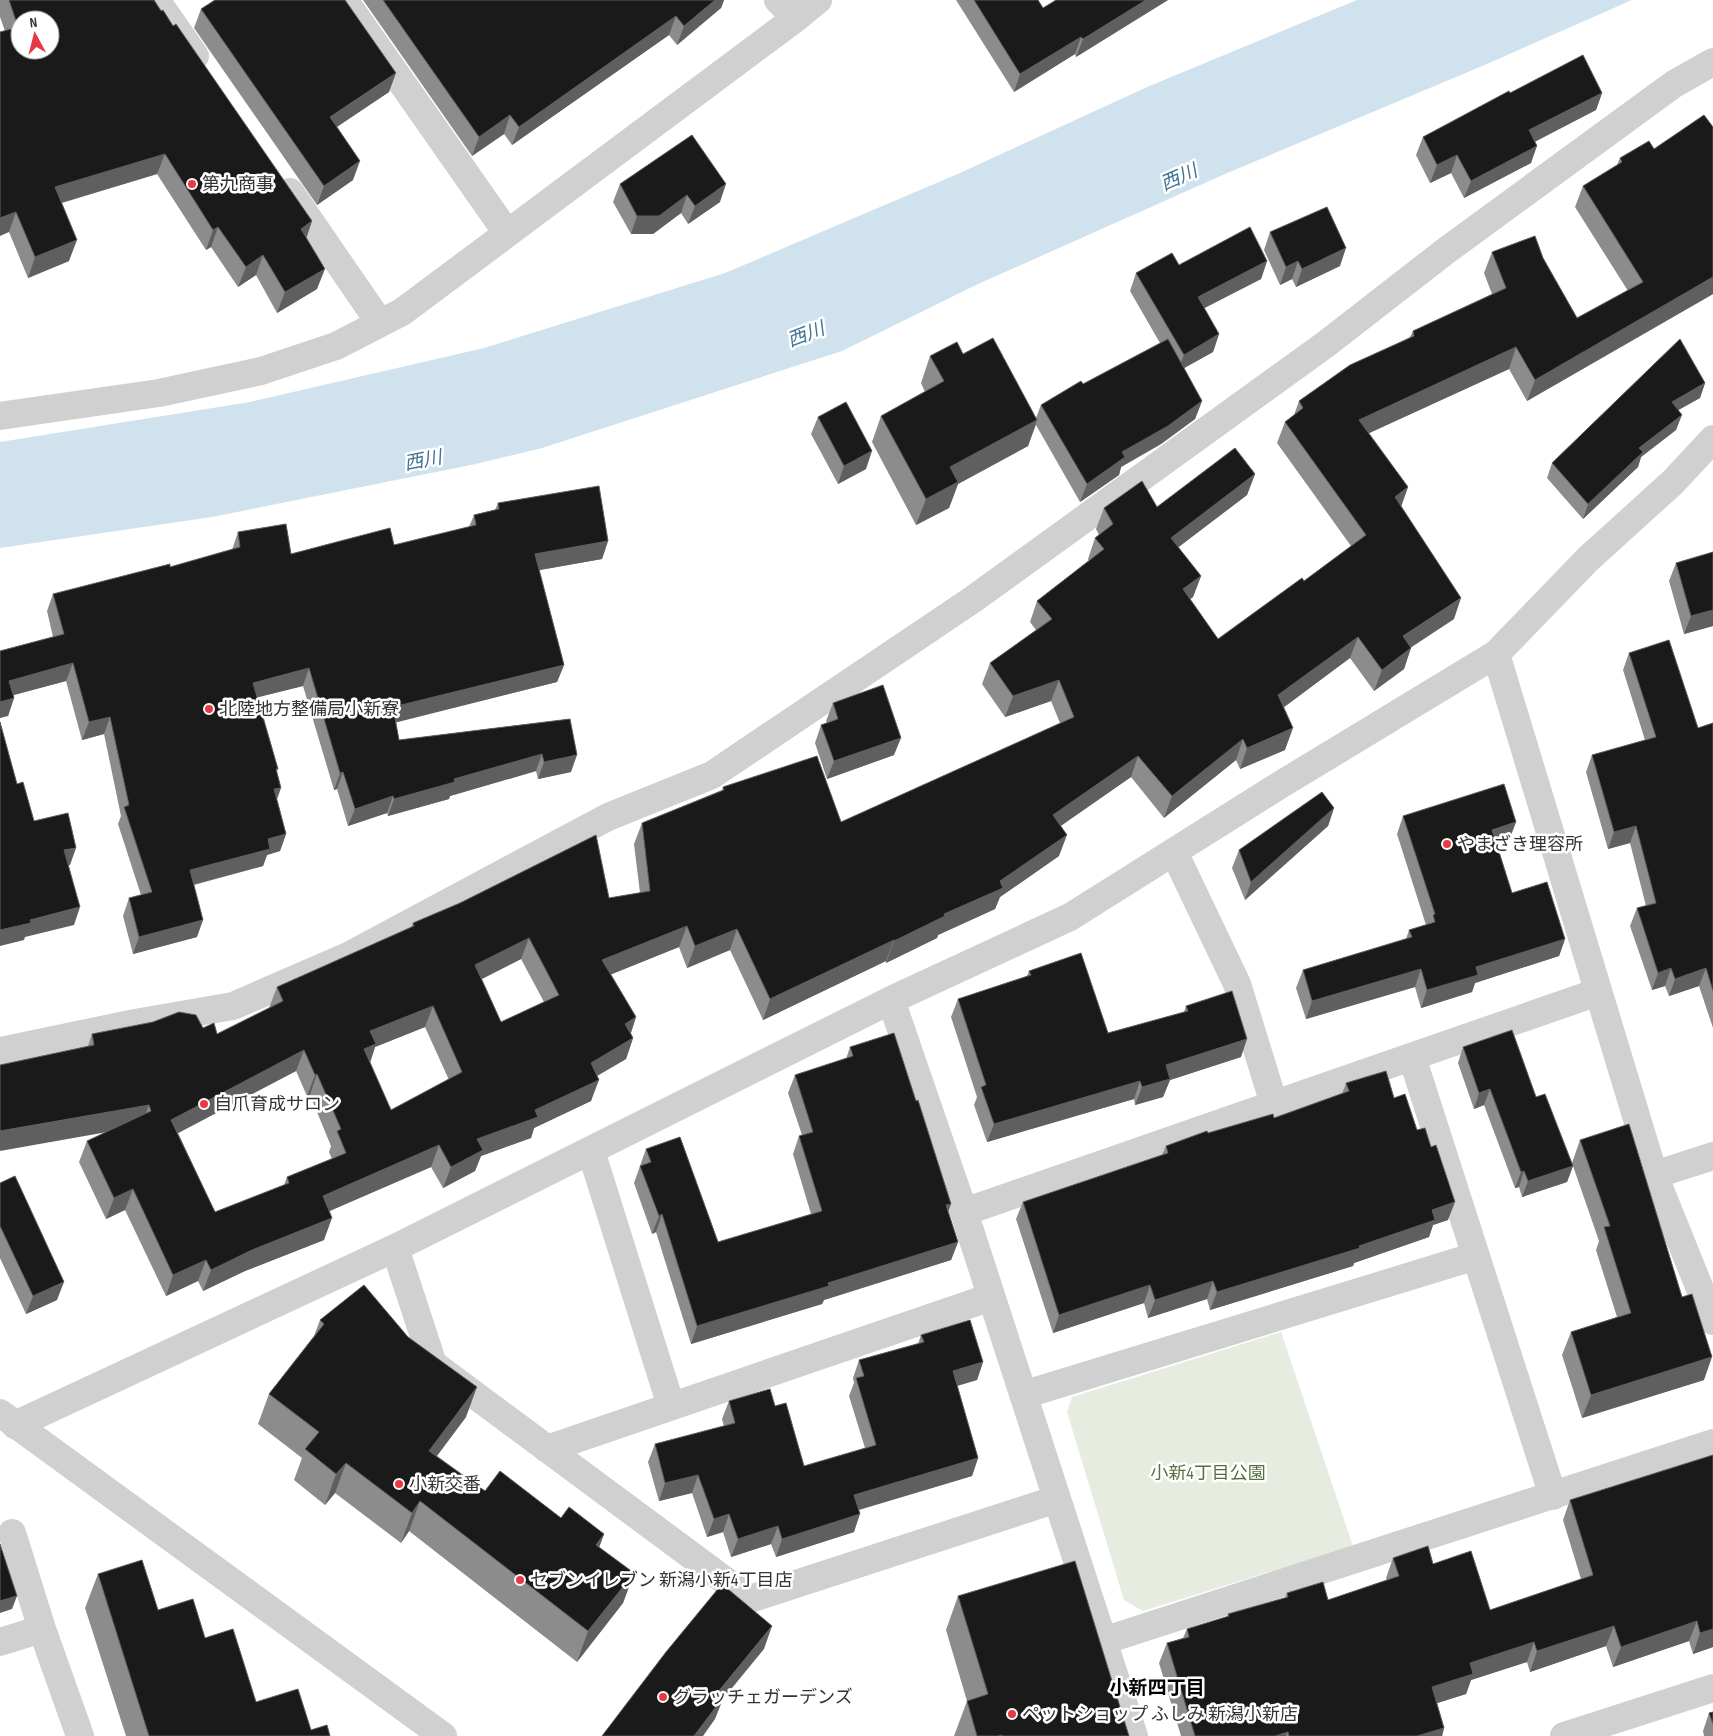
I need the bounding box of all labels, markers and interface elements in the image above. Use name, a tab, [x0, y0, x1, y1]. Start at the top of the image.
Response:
north arrow	[10, 10, 60, 60]
text: N	[29, 14, 38, 31]
water label: 西川	[1157, 159, 1203, 196]
place label: 第九商事	[202, 174, 274, 195]
marker: 第九商事	[186, 178, 198, 190]
water label: 西川	[784, 317, 830, 353]
water label: 西川	[402, 446, 446, 476]
place label: 北陸地方整備局小新寮	[219, 699, 399, 720]
marker: 北陸地方整備局小新寮	[203, 703, 215, 715]
place label: やまざき理容所	[1457, 834, 1583, 855]
marker: やまざき理容所	[1441, 838, 1453, 850]
place label: 自爪育成サロン	[214, 1094, 340, 1115]
marker: 自爪育成サロン	[198, 1098, 210, 1110]
park label: 小新4丁目公園	[1150, 1463, 1266, 1484]
place label: 小新交番	[409, 1474, 481, 1495]
marker: 小新交番	[393, 1478, 405, 1490]
place label: セブンイレブン 新潟小新4丁目店	[530, 1570, 792, 1591]
marker: セブンイレブン 新潟小新4丁目店	[514, 1574, 526, 1586]
district label: 小新四丁目	[1109, 1677, 1205, 1700]
place label: グラッチェガーデンズ	[673, 1687, 853, 1708]
marker: グラッチェガーデンズ	[657, 1691, 669, 1703]
place label: ペットショップ ふしみ 新潟小新店	[1022, 1704, 1298, 1725]
marker: ペットショップ ふしみ 新潟小新店	[1006, 1708, 1018, 1720]

